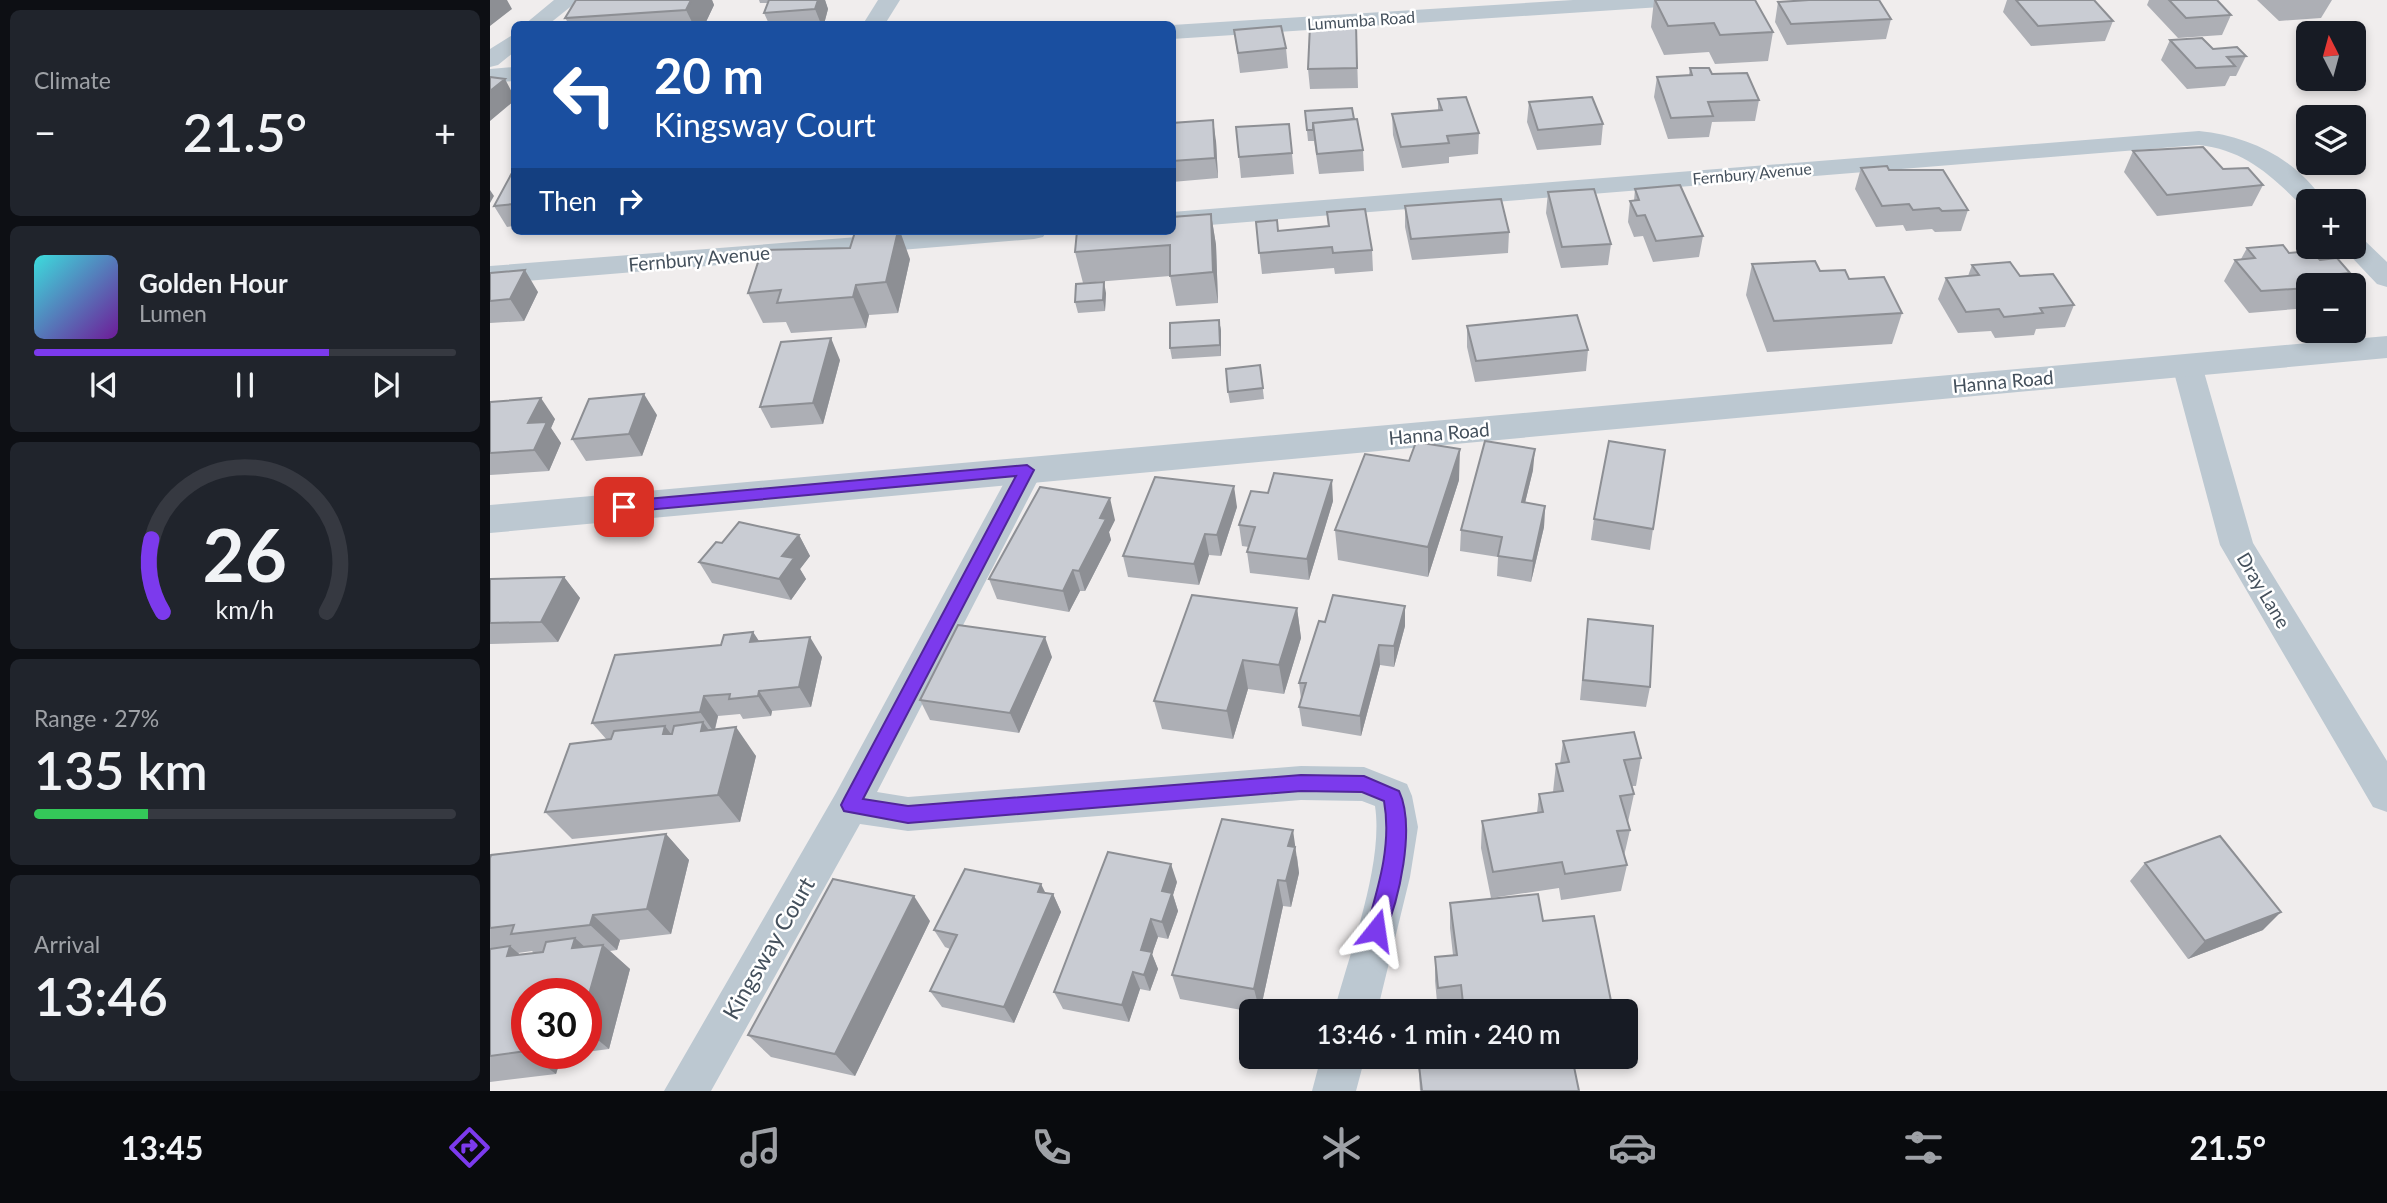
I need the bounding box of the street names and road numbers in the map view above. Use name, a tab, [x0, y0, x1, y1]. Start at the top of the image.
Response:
street label: Lumumba Road	[1306, 7, 1416, 33]
street label: Fernbury Avenue	[1692, 158, 1812, 188]
street label: Fernbury Avenue	[627, 240, 771, 276]
street label: Hanna Road	[1952, 365, 2054, 397]
street label: Hanna Road	[1388, 417, 1490, 449]
street label: Dray Lane	[2232, 548, 2296, 632]
street label: Kingsway Court	[716, 871, 820, 1024]

